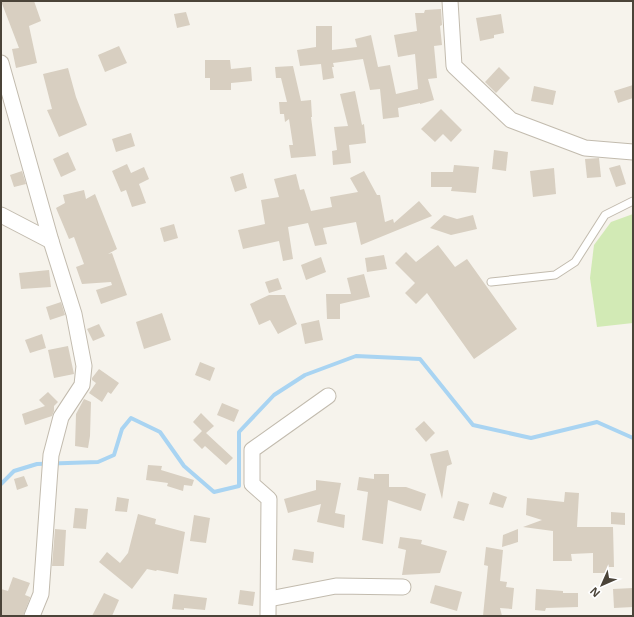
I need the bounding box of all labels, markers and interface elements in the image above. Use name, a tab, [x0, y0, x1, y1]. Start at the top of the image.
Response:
north arrow	[582, 565, 622, 605]
text: N	[586, 584, 603, 601]

